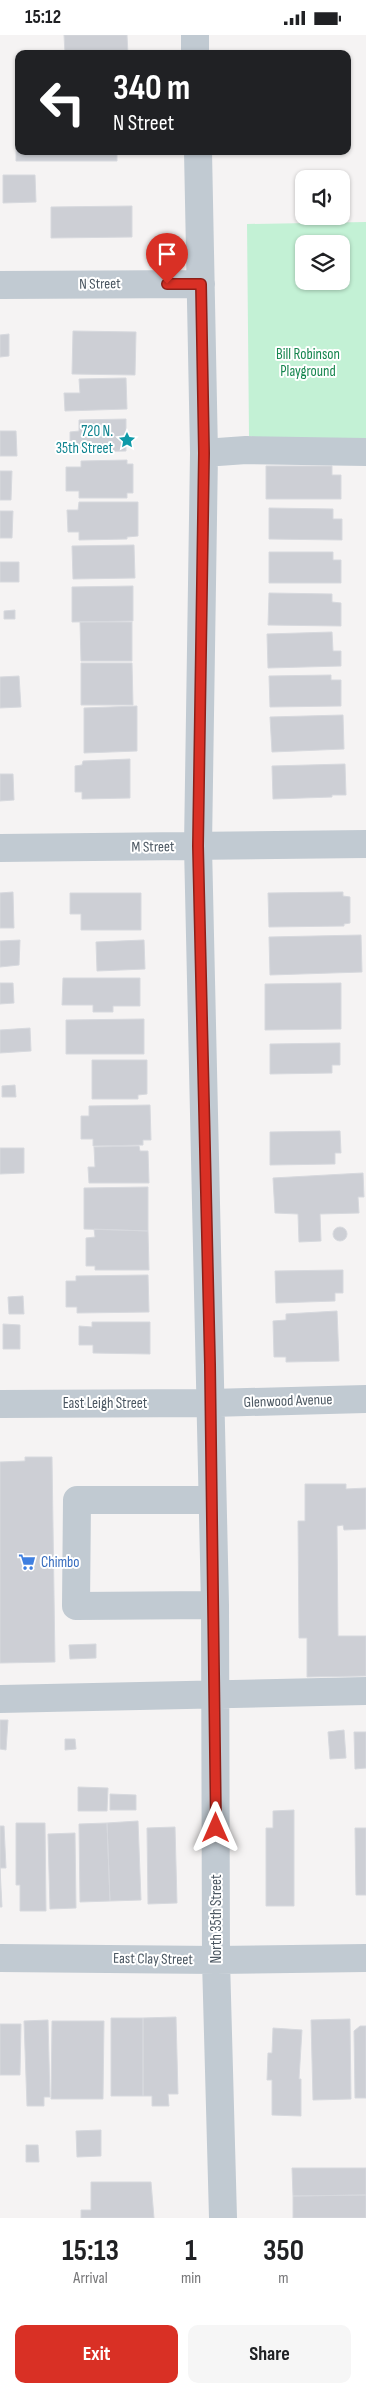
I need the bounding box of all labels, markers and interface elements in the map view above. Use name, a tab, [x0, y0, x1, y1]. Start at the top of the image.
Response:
text: 15:12	[25, 6, 61, 29]
text: 340 m	[113, 67, 190, 110]
icon: left	[30, 70, 95, 135]
text: N Street	[113, 110, 174, 137]
map controls	[295, 170, 350, 290]
button: sound	[295, 170, 350, 225]
pin	[146, 233, 188, 284]
button: layers	[295, 235, 350, 290]
icon: arrive	[153, 240, 181, 268]
street label: N Street	[79, 274, 121, 294]
park label: Bill Robinson Playground	[276, 345, 340, 381]
place label: 720 N. 35th Street	[56, 422, 113, 458]
place icon: 720 N. 35th Street	[117, 430, 137, 450]
street label: M Street	[131, 837, 175, 857]
street label: Glenwood Avenue	[243, 1390, 333, 1412]
street label: East Leigh Street	[63, 1394, 148, 1413]
supermarket icon: Chimbo	[17, 1552, 37, 1572]
place label: Chimbo	[41, 1553, 80, 1572]
position arrow	[189, 1801, 241, 1853]
street label: North 35th Street	[207, 1874, 226, 1964]
street label: East Clay Street	[113, 1949, 193, 1969]
text: 15:13	[62, 2233, 119, 2269]
text: 1	[185, 2233, 197, 2269]
text: 350	[263, 2233, 304, 2269]
text: Arrival	[73, 2269, 108, 2288]
text: min	[181, 2269, 201, 2288]
text: m	[278, 2269, 289, 2288]
button: Exit	[15, 2325, 178, 2383]
button: Share	[188, 2325, 351, 2383]

